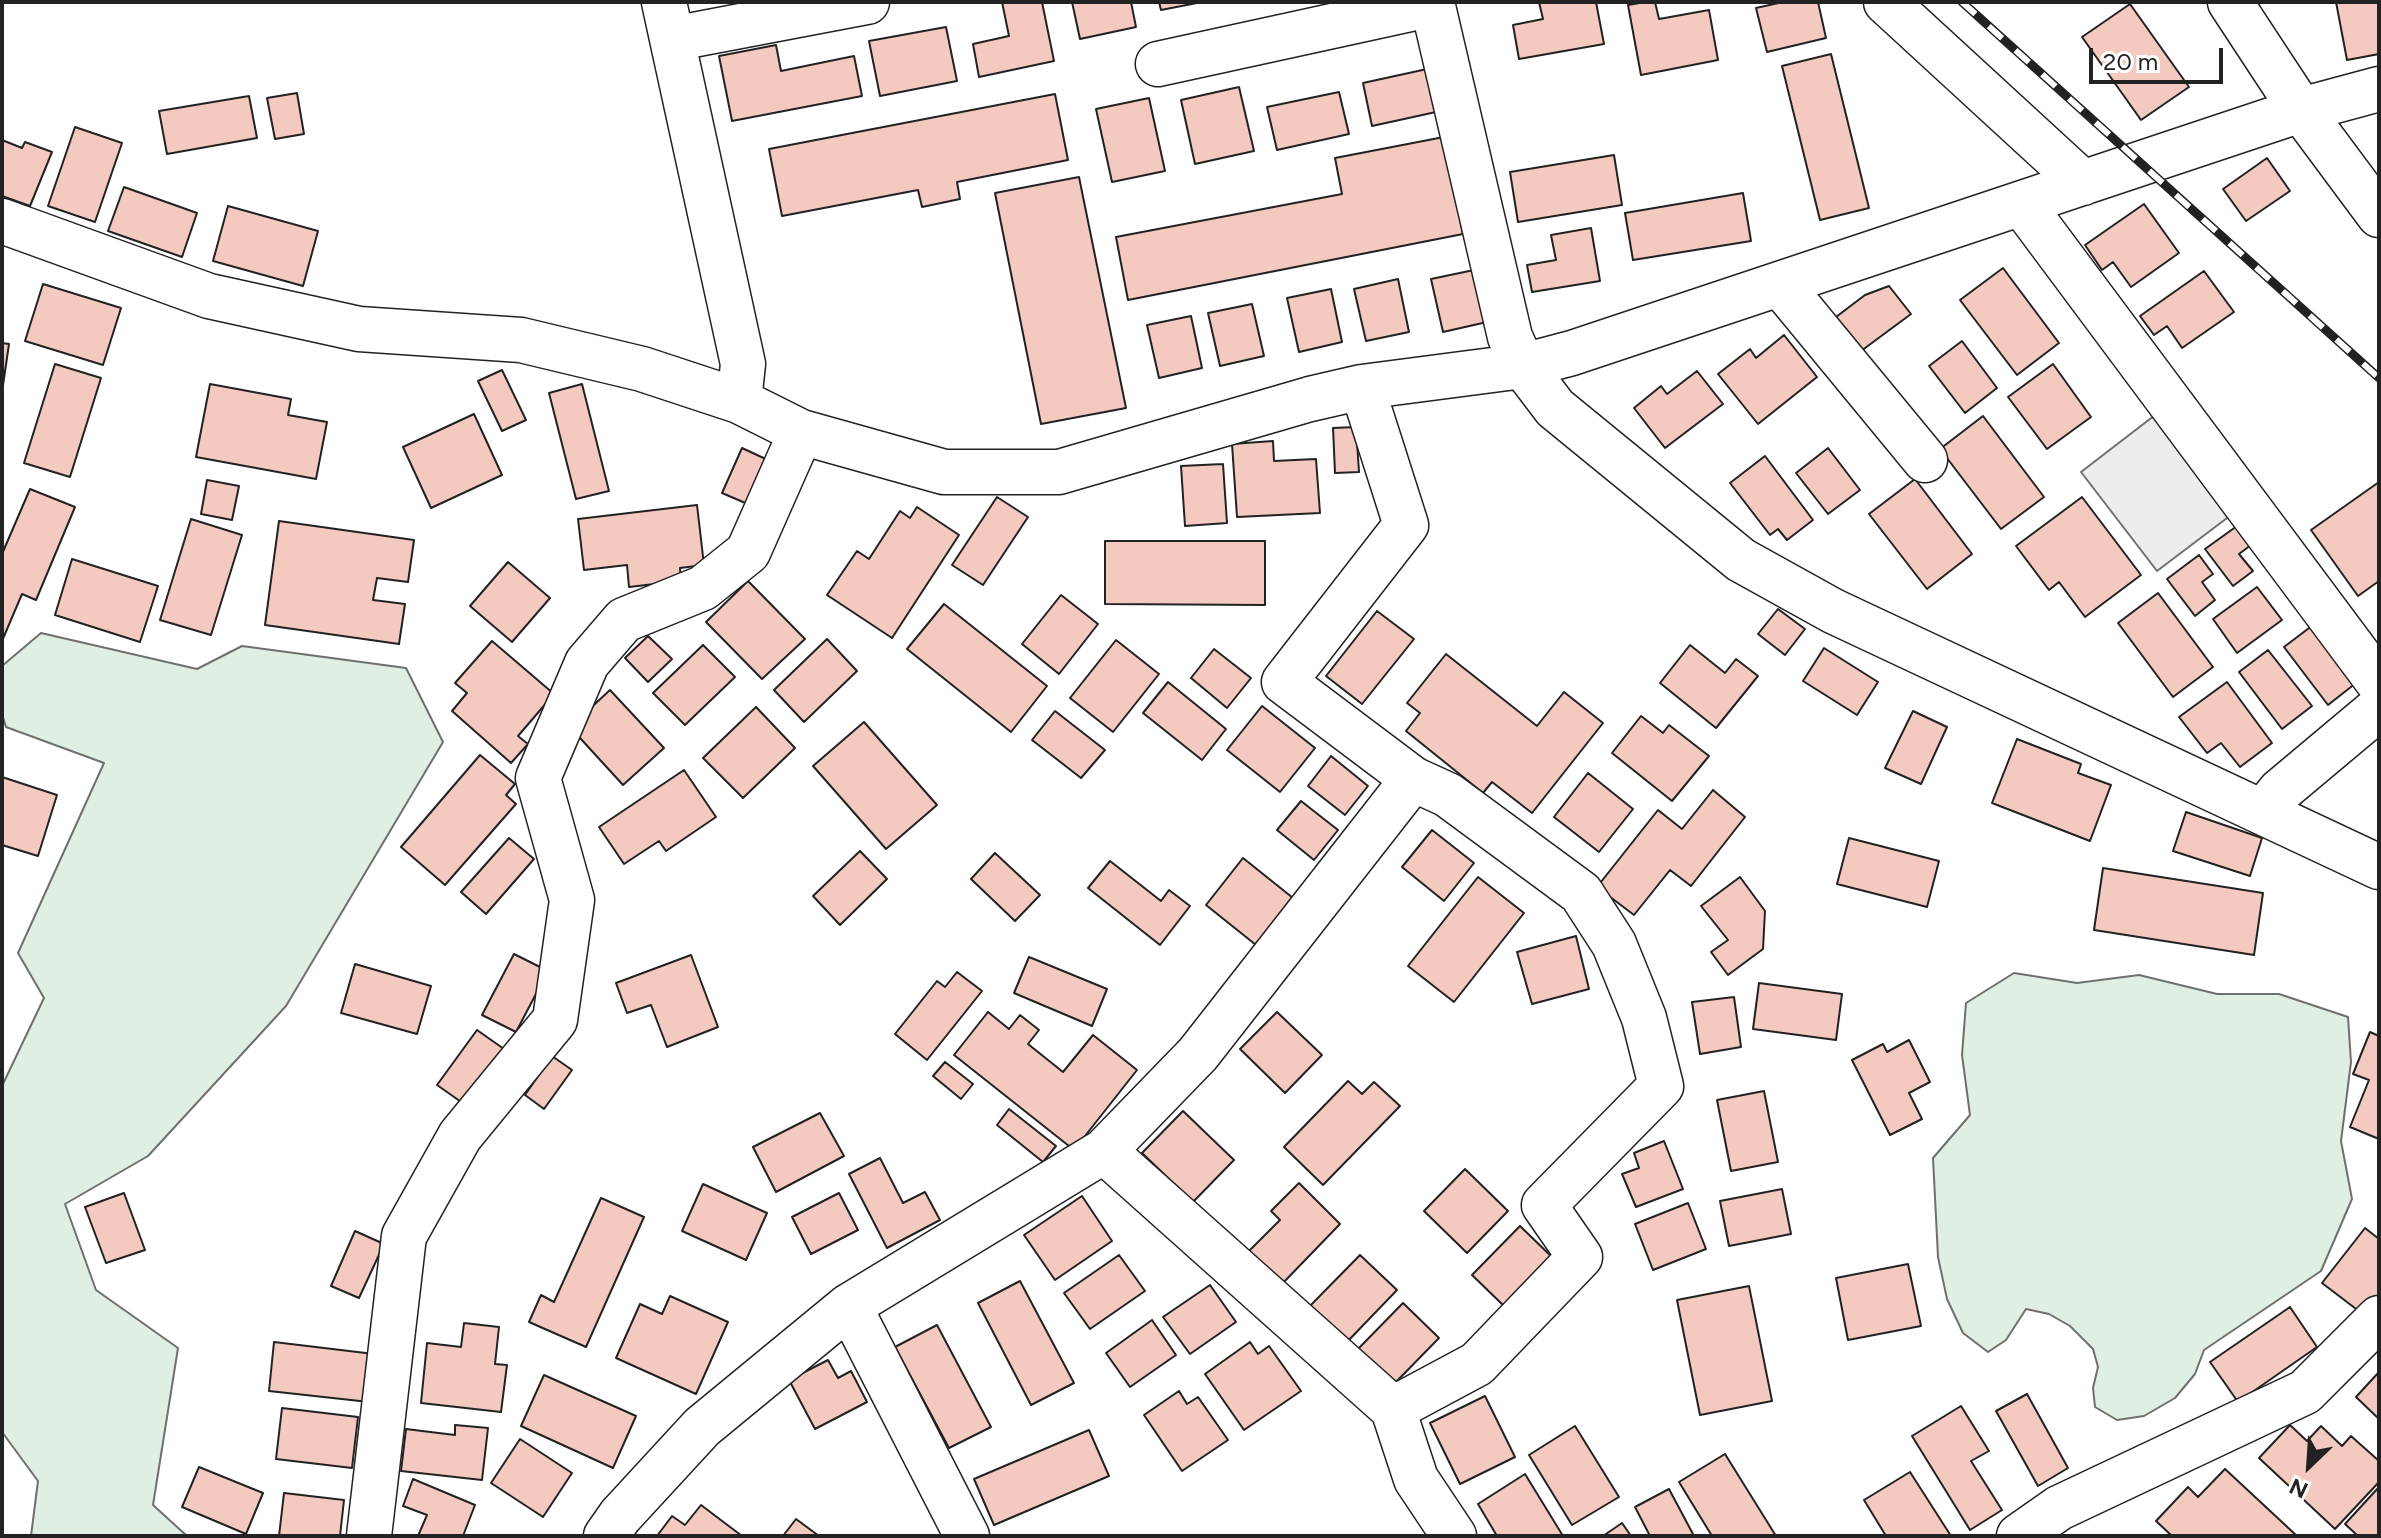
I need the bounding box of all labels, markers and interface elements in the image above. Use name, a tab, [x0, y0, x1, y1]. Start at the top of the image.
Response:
scale bar	[2093, 32, 2227, 82]
text: 20 m	[2103, 47, 2158, 76]
north arrow	[2269, 1426, 2349, 1506]
text: N	[2285, 1472, 2312, 1504]

